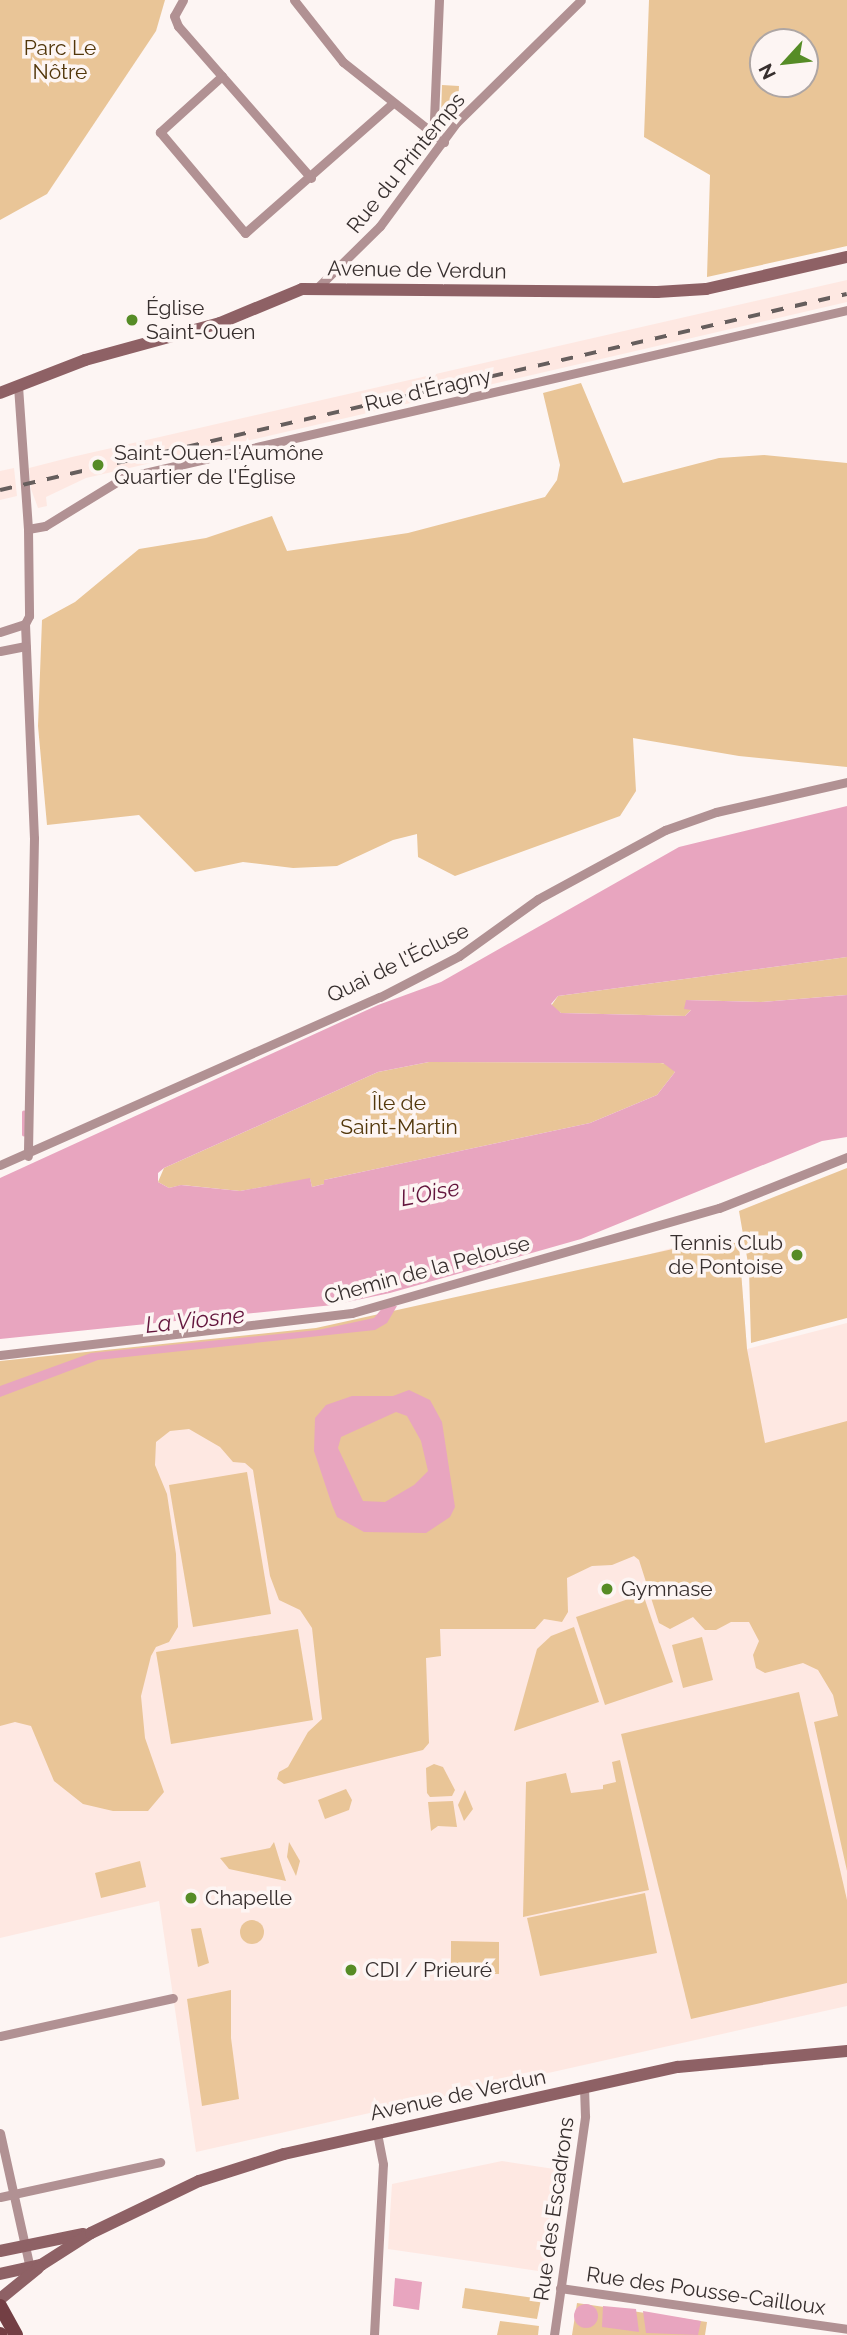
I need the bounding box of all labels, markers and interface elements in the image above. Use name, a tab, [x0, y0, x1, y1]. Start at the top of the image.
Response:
north arrow	[749, 28, 819, 98]
park label: Parc Le Nôtre	[24, 35, 96, 85]
text: N	[754, 60, 780, 83]
street label: Rue du Printemps	[342, 88, 470, 238]
street label: Avenue de Verdun	[327, 256, 507, 284]
place label: Église Saint-Ouen	[146, 295, 256, 345]
marker: Église Saint-Ouen	[124, 312, 140, 328]
street label: Rue d'Éragny	[362, 363, 494, 417]
place label: Saint-Ouen-l'Aumône Quartier de l'Église	[114, 440, 323, 490]
marker: Saint-Ouen-l'Aumône Quartier de l'Église	[88, 455, 108, 475]
street label: Quai de l'Écluse	[323, 918, 473, 1008]
park label: Île de Saint-Martin	[340, 1090, 458, 1140]
water label: L'Oise	[398, 1174, 462, 1212]
street label: Chemin de la Pelouse	[321, 1230, 533, 1310]
place label: Tennis Club de Pontoise	[668, 1230, 783, 1280]
marker: Tennis Club de Pontoise	[789, 1247, 805, 1263]
water label: La Viosne	[143, 1301, 247, 1339]
place label: Gymnase	[621, 1576, 713, 1602]
marker: Gymnase	[599, 1581, 615, 1597]
place label: Chapelle	[205, 1885, 292, 1911]
marker: Chapelle	[183, 1890, 199, 1906]
place label: CDI / Prieuré	[365, 1957, 492, 1983]
marker: CDI / Prieuré	[343, 1962, 359, 1978]
street label: Avenue de Verdun	[367, 2064, 549, 2126]
street label: Rue des Escadrons	[529, 2115, 579, 2303]
street label: Rue des Pousse-Cailloux	[585, 2262, 827, 2320]

